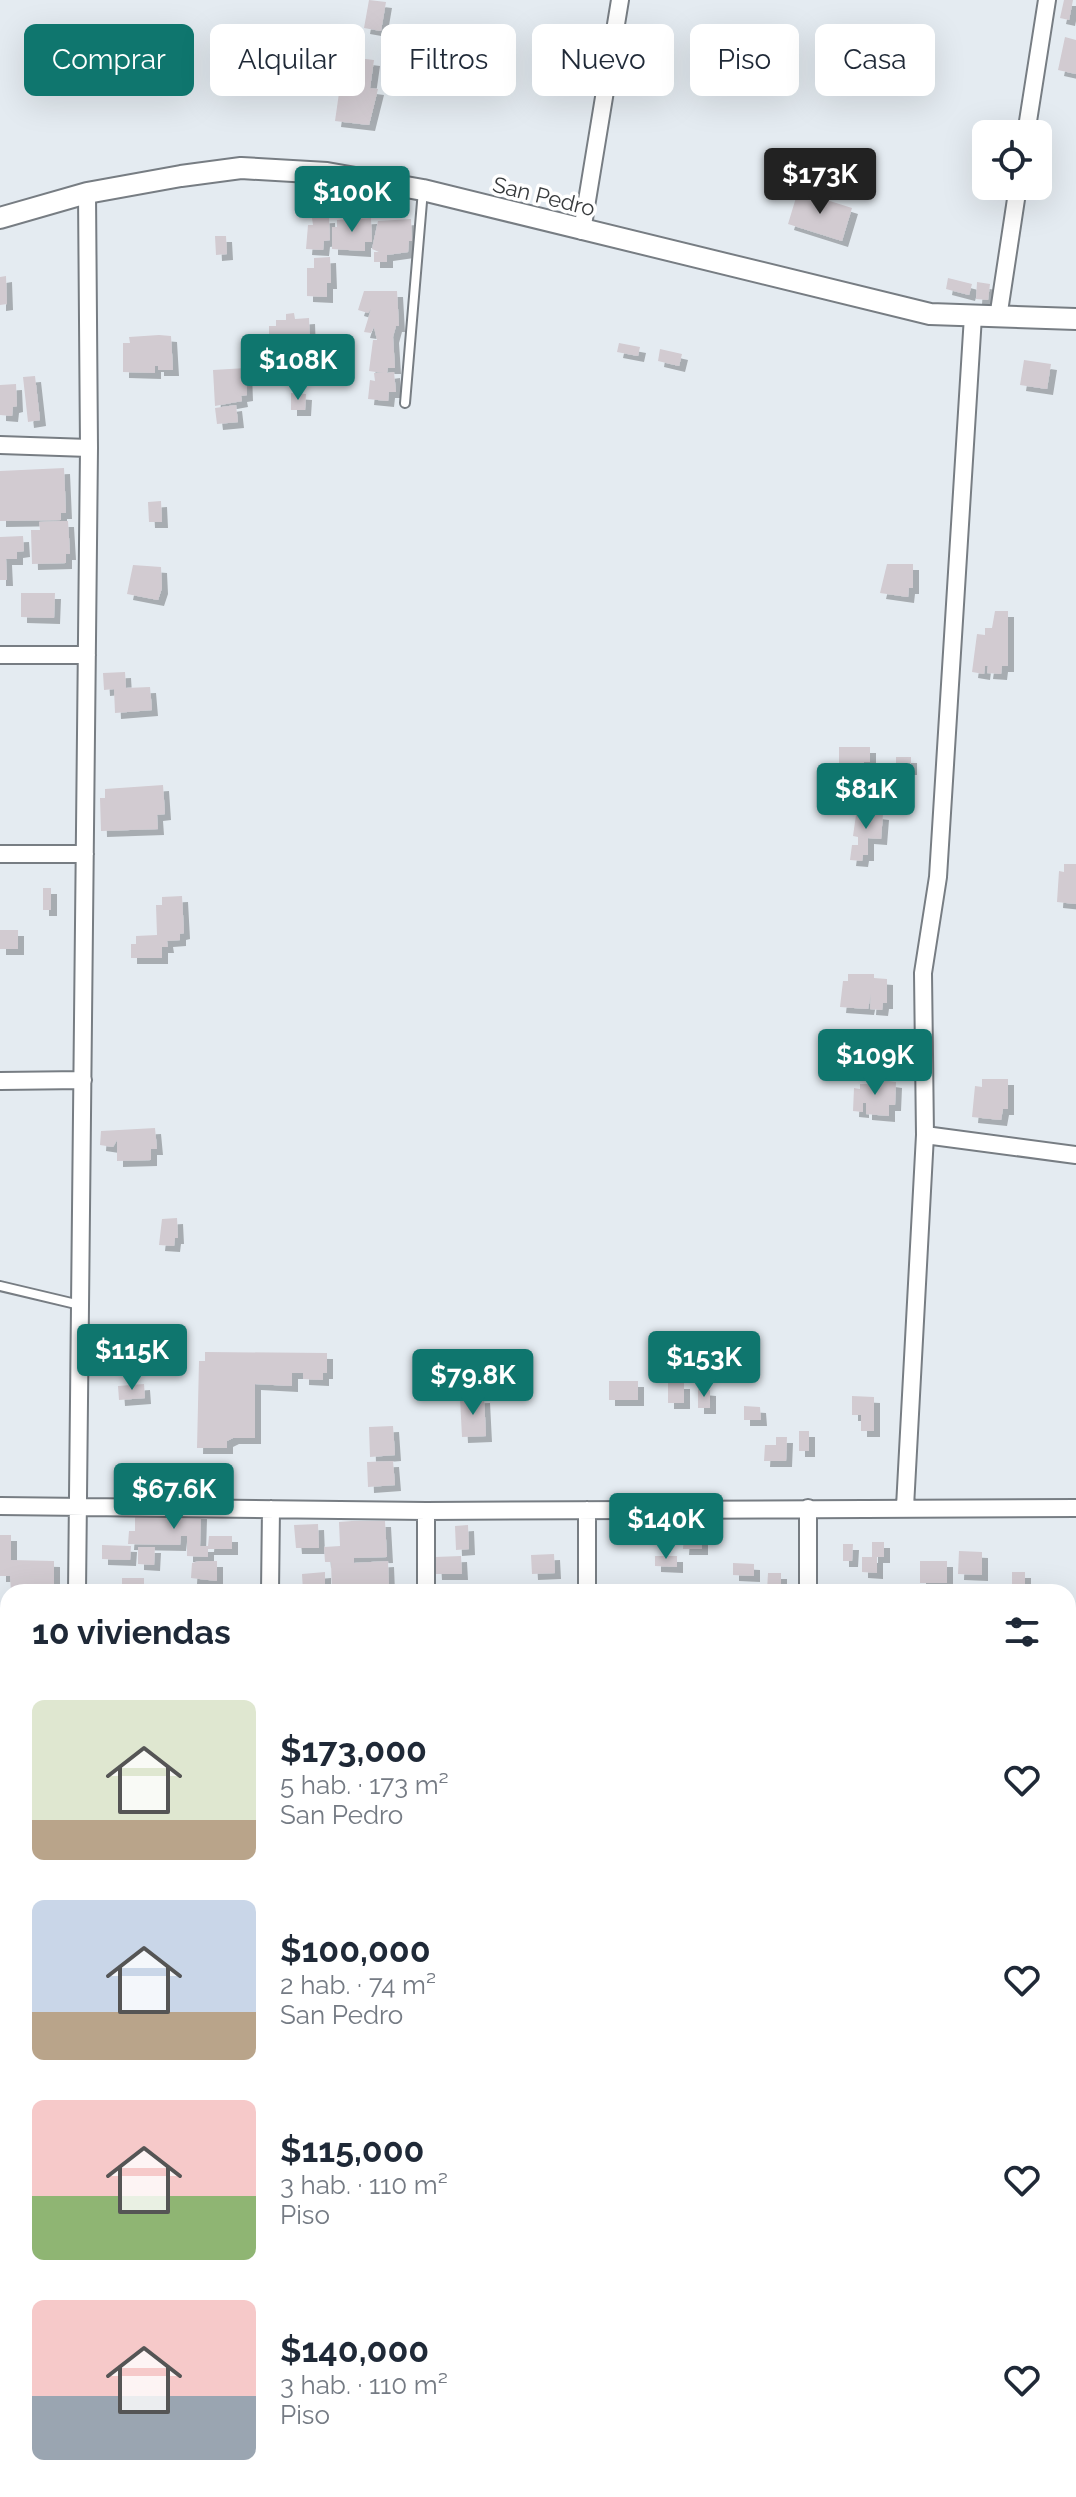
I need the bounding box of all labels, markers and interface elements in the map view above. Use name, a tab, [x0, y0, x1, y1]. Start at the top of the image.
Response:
chip: Comprar	[24, 24, 194, 96]
chip: Alquilar	[210, 24, 365, 96]
chip: Filtros	[381, 24, 516, 96]
chip: Nuevo	[532, 24, 674, 96]
chip: Piso	[690, 24, 799, 96]
chip: Casa	[815, 24, 935, 96]
map controls	[972, 120, 1052, 200]
button: locate	[972, 120, 1052, 200]
pin: $173K	[764, 148, 876, 216]
text: $173K	[782, 159, 858, 189]
pin: $100K	[296, 166, 408, 234]
street label: San Pedro	[490, 171, 598, 221]
text: $100K	[313, 177, 391, 207]
pin: $108K	[242, 334, 354, 402]
text: $108K	[259, 345, 337, 375]
pin: $81K	[819, 763, 913, 831]
text: $81K	[835, 774, 897, 804]
pin: $109K	[819, 1029, 931, 1097]
text: $109K	[836, 1040, 914, 1070]
pin: $115K	[76, 1324, 188, 1392]
pin: $153K	[648, 1331, 760, 1399]
text: $115K	[95, 1335, 169, 1365]
text: $153K	[666, 1342, 742, 1372]
pin: $79.8K	[408, 1349, 538, 1417]
text: $79.8K	[430, 1360, 516, 1390]
pin: $67.6K	[109, 1463, 239, 1531]
text: $67.6K	[132, 1474, 216, 1504]
pin: $140K	[610, 1493, 722, 1561]
text: $140K	[627, 1504, 705, 1534]
icon: filters	[1000, 1610, 1044, 1654]
text: 10 viviendas	[32, 1612, 231, 1652]
text: $173,000	[280, 1730, 427, 1770]
icon: home	[96, 1732, 192, 1828]
icon: heart	[1000, 1758, 1044, 1802]
text: 5 hab. · 173 m²	[280, 1770, 449, 1800]
text: San Pedro	[280, 1800, 403, 1830]
text: $100,000	[280, 1930, 431, 1970]
icon: home	[96, 1932, 192, 2028]
icon: heart	[1000, 1958, 1044, 2002]
text: 2 hab. · 74 m²	[280, 1970, 436, 2000]
text: San Pedro	[280, 2000, 403, 2030]
text: $115,000	[280, 2130, 425, 2170]
icon: home	[96, 2132, 192, 2228]
icon: heart	[1000, 2158, 1044, 2202]
text: 3 hab. · 110 m²	[280, 2170, 448, 2200]
text: Piso	[280, 2200, 330, 2230]
text: $140,000	[280, 2330, 429, 2370]
icon: home	[96, 2332, 192, 2428]
icon: heart	[1000, 2358, 1044, 2402]
text: 3 hab. · 110 m²	[280, 2370, 448, 2400]
text: Piso	[280, 2400, 330, 2430]

